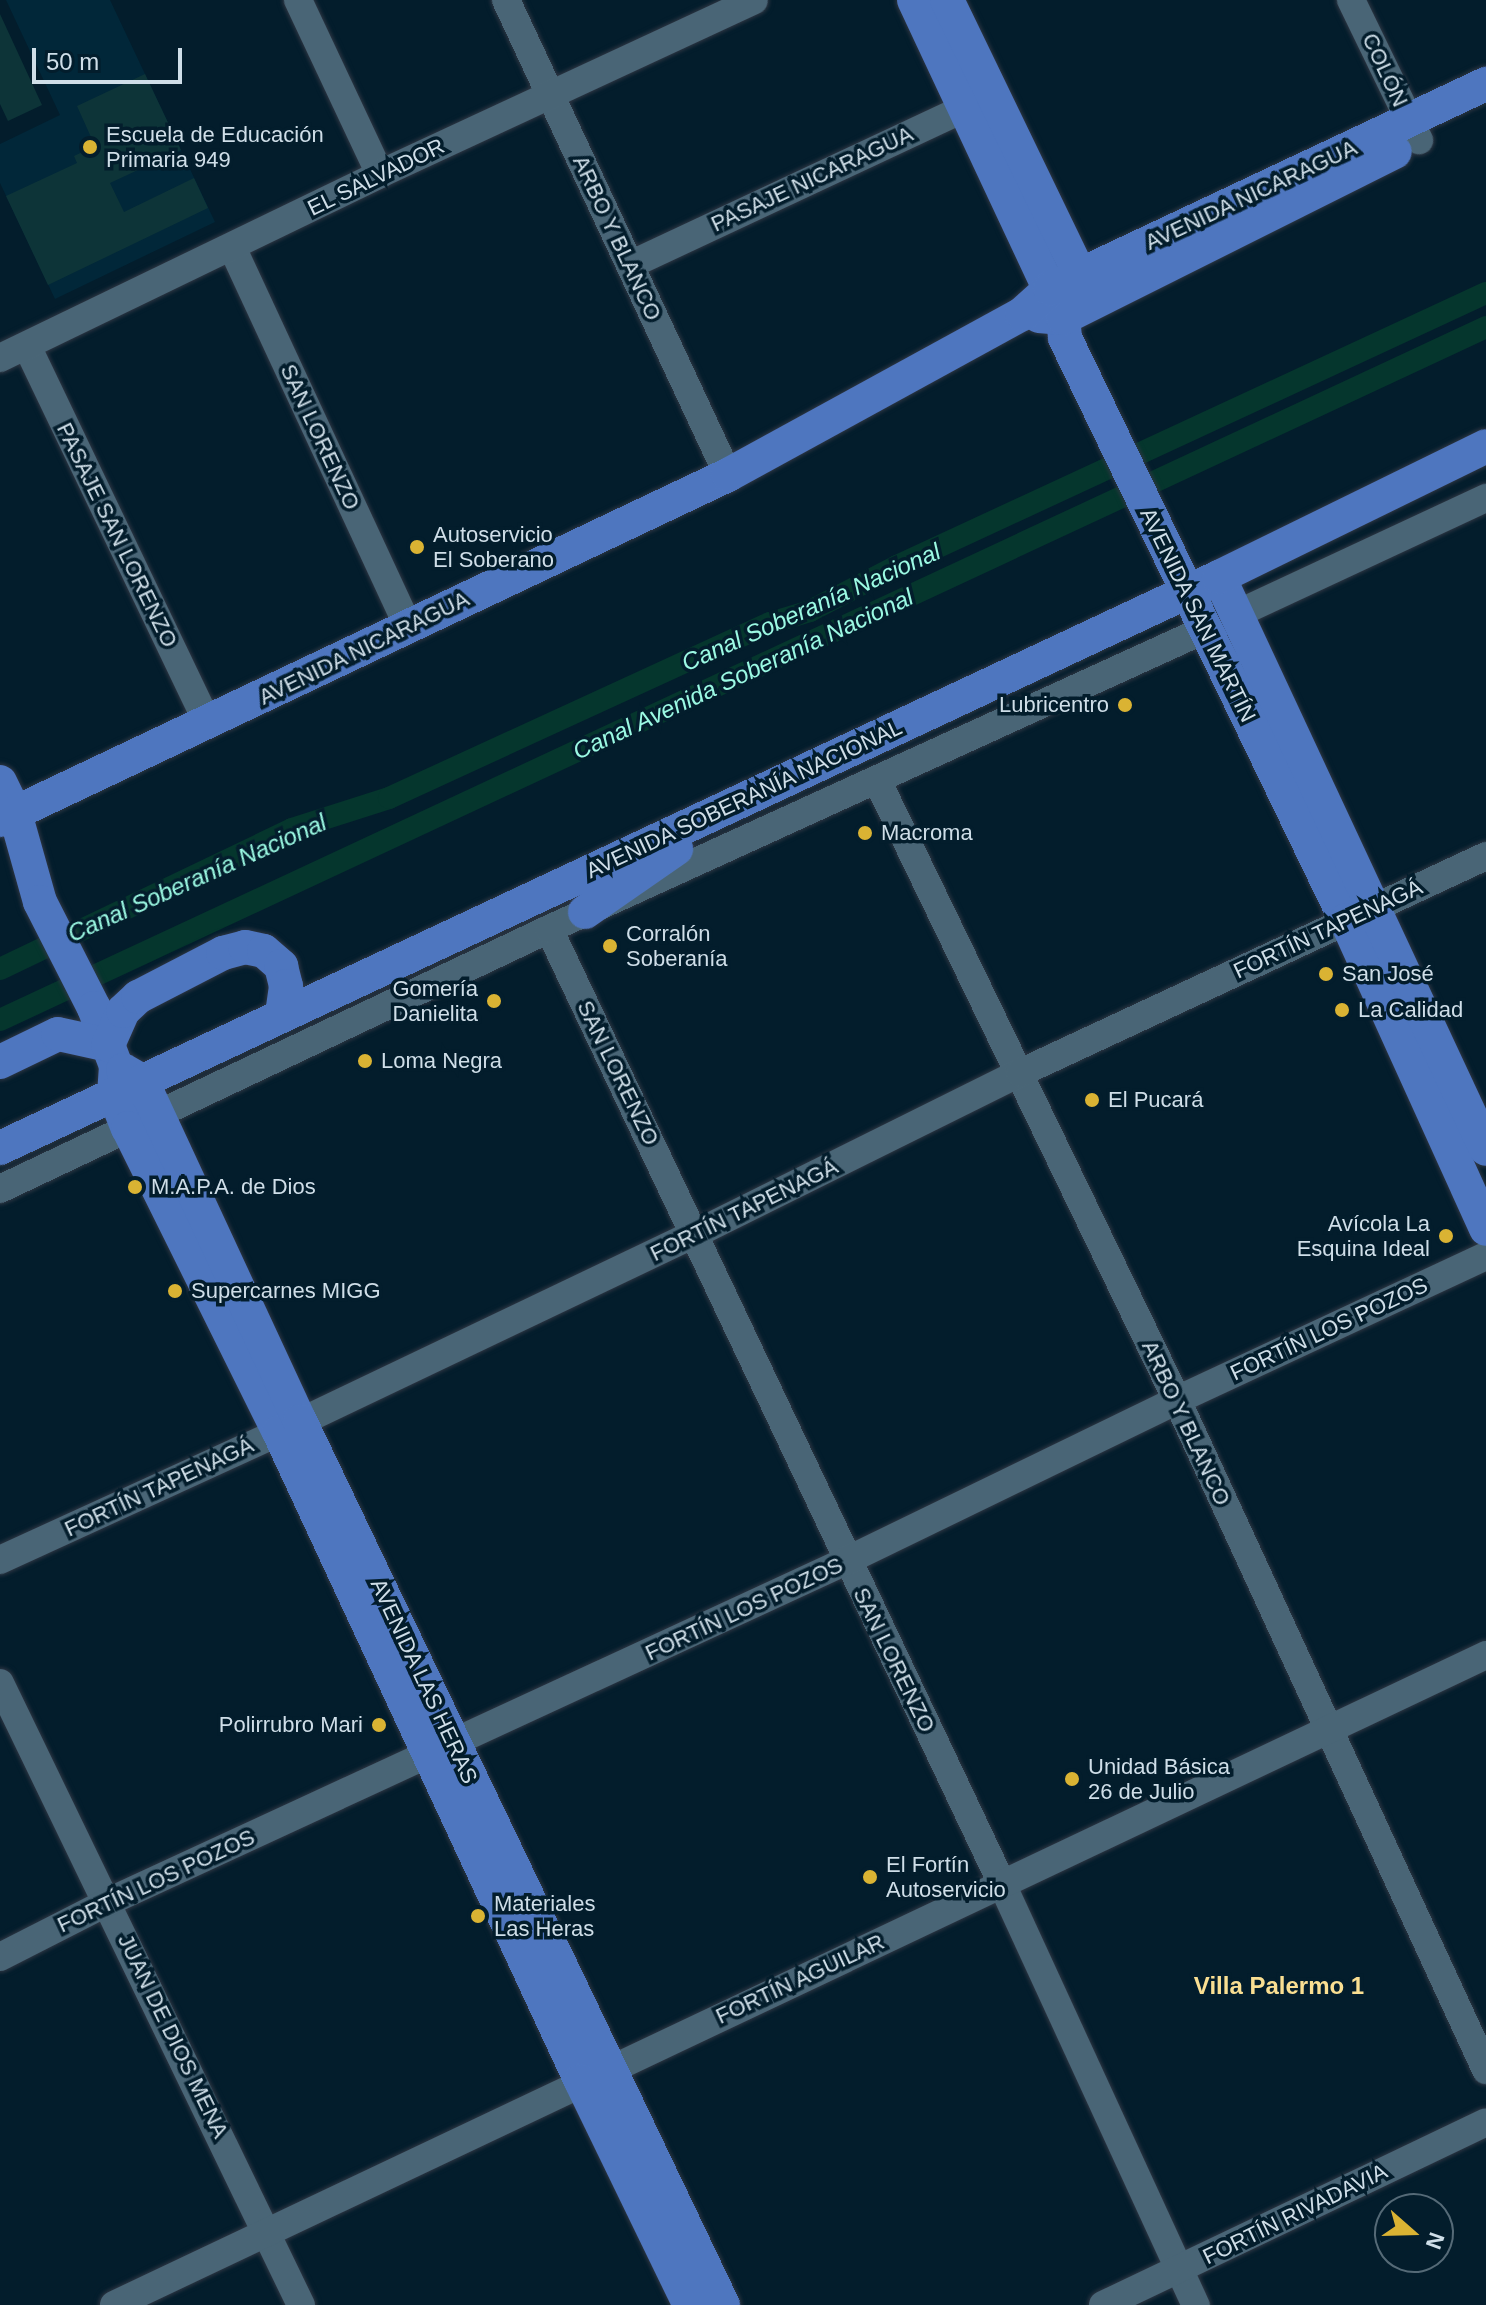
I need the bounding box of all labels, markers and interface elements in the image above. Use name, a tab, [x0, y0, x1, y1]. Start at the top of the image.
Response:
street label: COLÓN	[1357, 29, 1413, 111]
scale bar	[36, 32, 186, 82]
text: 50 m	[46, 48, 99, 75]
place label: Escuela de Educación Primaria 949	[106, 121, 324, 172]
street label: PASAJE NICARAGUA	[707, 121, 917, 237]
street label: EL SALVADOR	[303, 132, 449, 222]
street label: AVENIDA NICARAGUA	[1140, 134, 1362, 256]
marker: Escuela de Educación Primaria 949	[81, 138, 99, 156]
street label: ARBO Y BLANCO	[567, 151, 667, 325]
street label: SAN LORENZO	[275, 360, 365, 514]
street label: PASAJE SAN LORENZO	[51, 418, 183, 652]
street label: AVENIDA SAN MARTÍN	[1134, 503, 1262, 727]
place label: Autoservicio El Soberano	[433, 521, 554, 572]
water label: Canal Soberanía Nacional	[677, 537, 945, 677]
marker: Autoservicio El Soberano	[408, 538, 426, 556]
water label: Canal Avenida Soberanía Nacional	[568, 582, 918, 766]
street label: AVENIDA NICARAGUA	[254, 585, 474, 711]
place label: Lubricentro	[999, 692, 1109, 718]
marker: Lubricentro	[1116, 696, 1134, 714]
street label: AVENIDA SOBERANÍA NACIONAL	[581, 713, 907, 885]
water label: Canal Soberanía Nacional	[63, 808, 331, 948]
place label: Macroma	[881, 820, 973, 846]
marker: Macroma	[856, 824, 874, 842]
street label: FORTÍN TAPENAGÁ	[1229, 874, 1427, 984]
place label: Corralón Soberanía	[626, 920, 728, 972]
marker: Corralón Soberanía	[601, 937, 619, 955]
place label: San José	[1342, 961, 1434, 987]
marker: San José	[1317, 965, 1335, 983]
place label: Gomería Danielita	[392, 975, 478, 1026]
marker: Gomería Danielita	[485, 992, 503, 1010]
street label: SAN LORENZO	[572, 996, 664, 1150]
place label: La Calidad	[1358, 997, 1463, 1023]
marker: La Calidad	[1333, 1001, 1351, 1019]
place label: Loma Negra	[381, 1048, 502, 1074]
marker: Loma Negra	[356, 1052, 374, 1070]
place label: El Pucará	[1108, 1087, 1203, 1113]
marker: El Pucará	[1083, 1091, 1101, 1109]
street label: FORTÍN TAPENAGÁ	[646, 1153, 842, 1267]
place label: M.A.P.A. de Dios	[151, 1174, 316, 1200]
marker: M.A.P.A. de Dios	[126, 1178, 144, 1196]
place label: Avícola La Esquina Ideal	[1297, 1210, 1430, 1262]
marker: Avícola La Esquina Ideal	[1437, 1227, 1455, 1245]
street label: FORTÍN LOS POZOS	[1226, 1272, 1432, 1386]
place label: Supercarnes MIGG	[191, 1278, 381, 1304]
marker: Supercarnes MIGG	[166, 1282, 184, 1300]
street label: ARBO Y BLANCO	[1136, 1336, 1236, 1510]
street label: FORTÍN TAPENAGÁ	[60, 1432, 258, 1542]
street label: FORTÍN LOS POZOS	[641, 1552, 847, 1666]
street label: AVENIDA LAS HERAS	[365, 1574, 483, 1788]
street label: SAN LORENZO	[848, 1583, 940, 1737]
place label: Polirrubro Mari	[219, 1712, 363, 1738]
marker: Polirrubro Mari	[370, 1716, 388, 1734]
place label: Unidad Básica 26 de Julio	[1088, 1753, 1230, 1804]
marker: Unidad Básica 26 de Julio	[1063, 1770, 1081, 1788]
street label: FORTÍN LOS POZOS	[53, 1824, 259, 1938]
place label: El Fortín Autoservicio	[886, 1851, 1006, 1902]
marker: El Fortín Autoservicio	[861, 1868, 879, 1886]
place label: Materiales Las Heras	[494, 1890, 595, 1942]
marker: Materiales Las Heras	[469, 1907, 487, 1925]
street label: FORTÍN AGUILAR	[711, 1928, 889, 2030]
street label: JUAN DE DIOS MENA	[112, 1930, 234, 2142]
district label: Villa Palermo 1	[1194, 1972, 1364, 2000]
street label: FORTÍN RIVADAVIA	[1199, 2158, 1391, 2270]
north arrow	[1374, 2193, 1454, 2273]
text: N	[1421, 2229, 1450, 2252]

